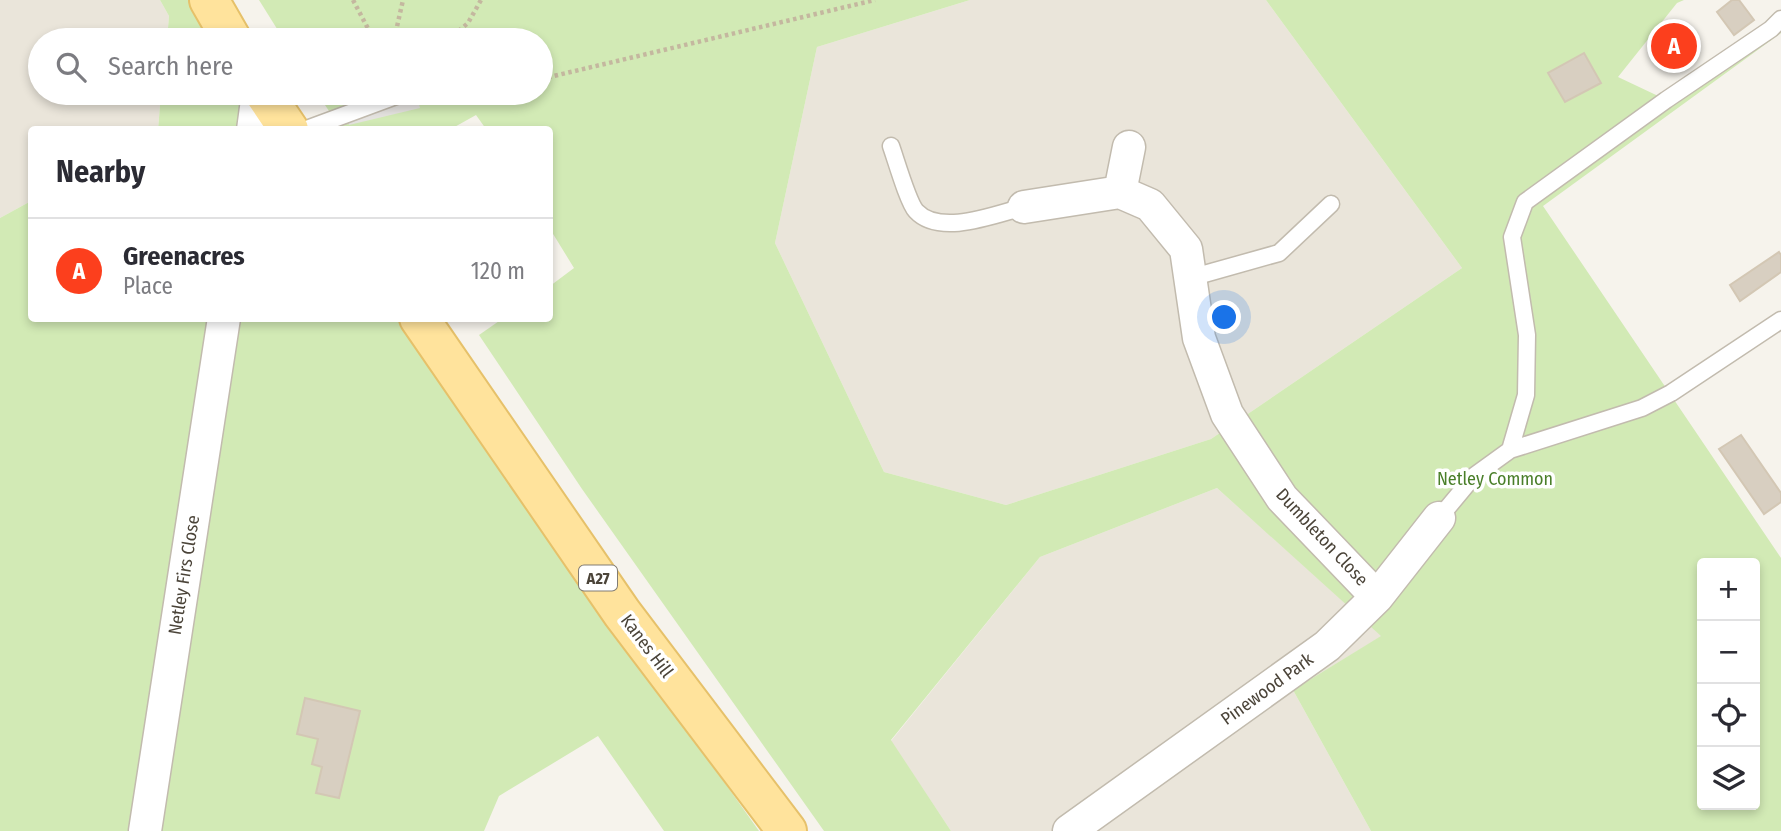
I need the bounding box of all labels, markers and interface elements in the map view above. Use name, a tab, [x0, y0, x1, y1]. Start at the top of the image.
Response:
pin: A	[1651, 20, 1697, 72]
search box	[28, 28, 553, 105]
icon: search	[52, 48, 90, 86]
text: Search here	[108, 51, 233, 82]
text: Nearby	[56, 154, 145, 190]
text: Greenacres	[123, 241, 245, 272]
text: A	[73, 257, 85, 285]
text: 120 m	[471, 257, 525, 285]
text: Place	[123, 272, 173, 300]
your location	[1207, 300, 1241, 334]
park label: Netley Common	[1437, 468, 1553, 490]
street label: Dumbleton Close	[1271, 484, 1373, 590]
street label: Netley Firs Close	[164, 514, 204, 636]
map controls	[1697, 558, 1760, 810]
button: +	[1697, 558, 1760, 621]
road number: A27	[579, 566, 617, 590]
street label: Kanes Hill	[616, 610, 678, 682]
button: −	[1697, 621, 1760, 684]
street label: Pinewood Park	[1216, 648, 1318, 730]
button: locate	[1697, 684, 1760, 747]
button: layers	[1697, 747, 1760, 810]

